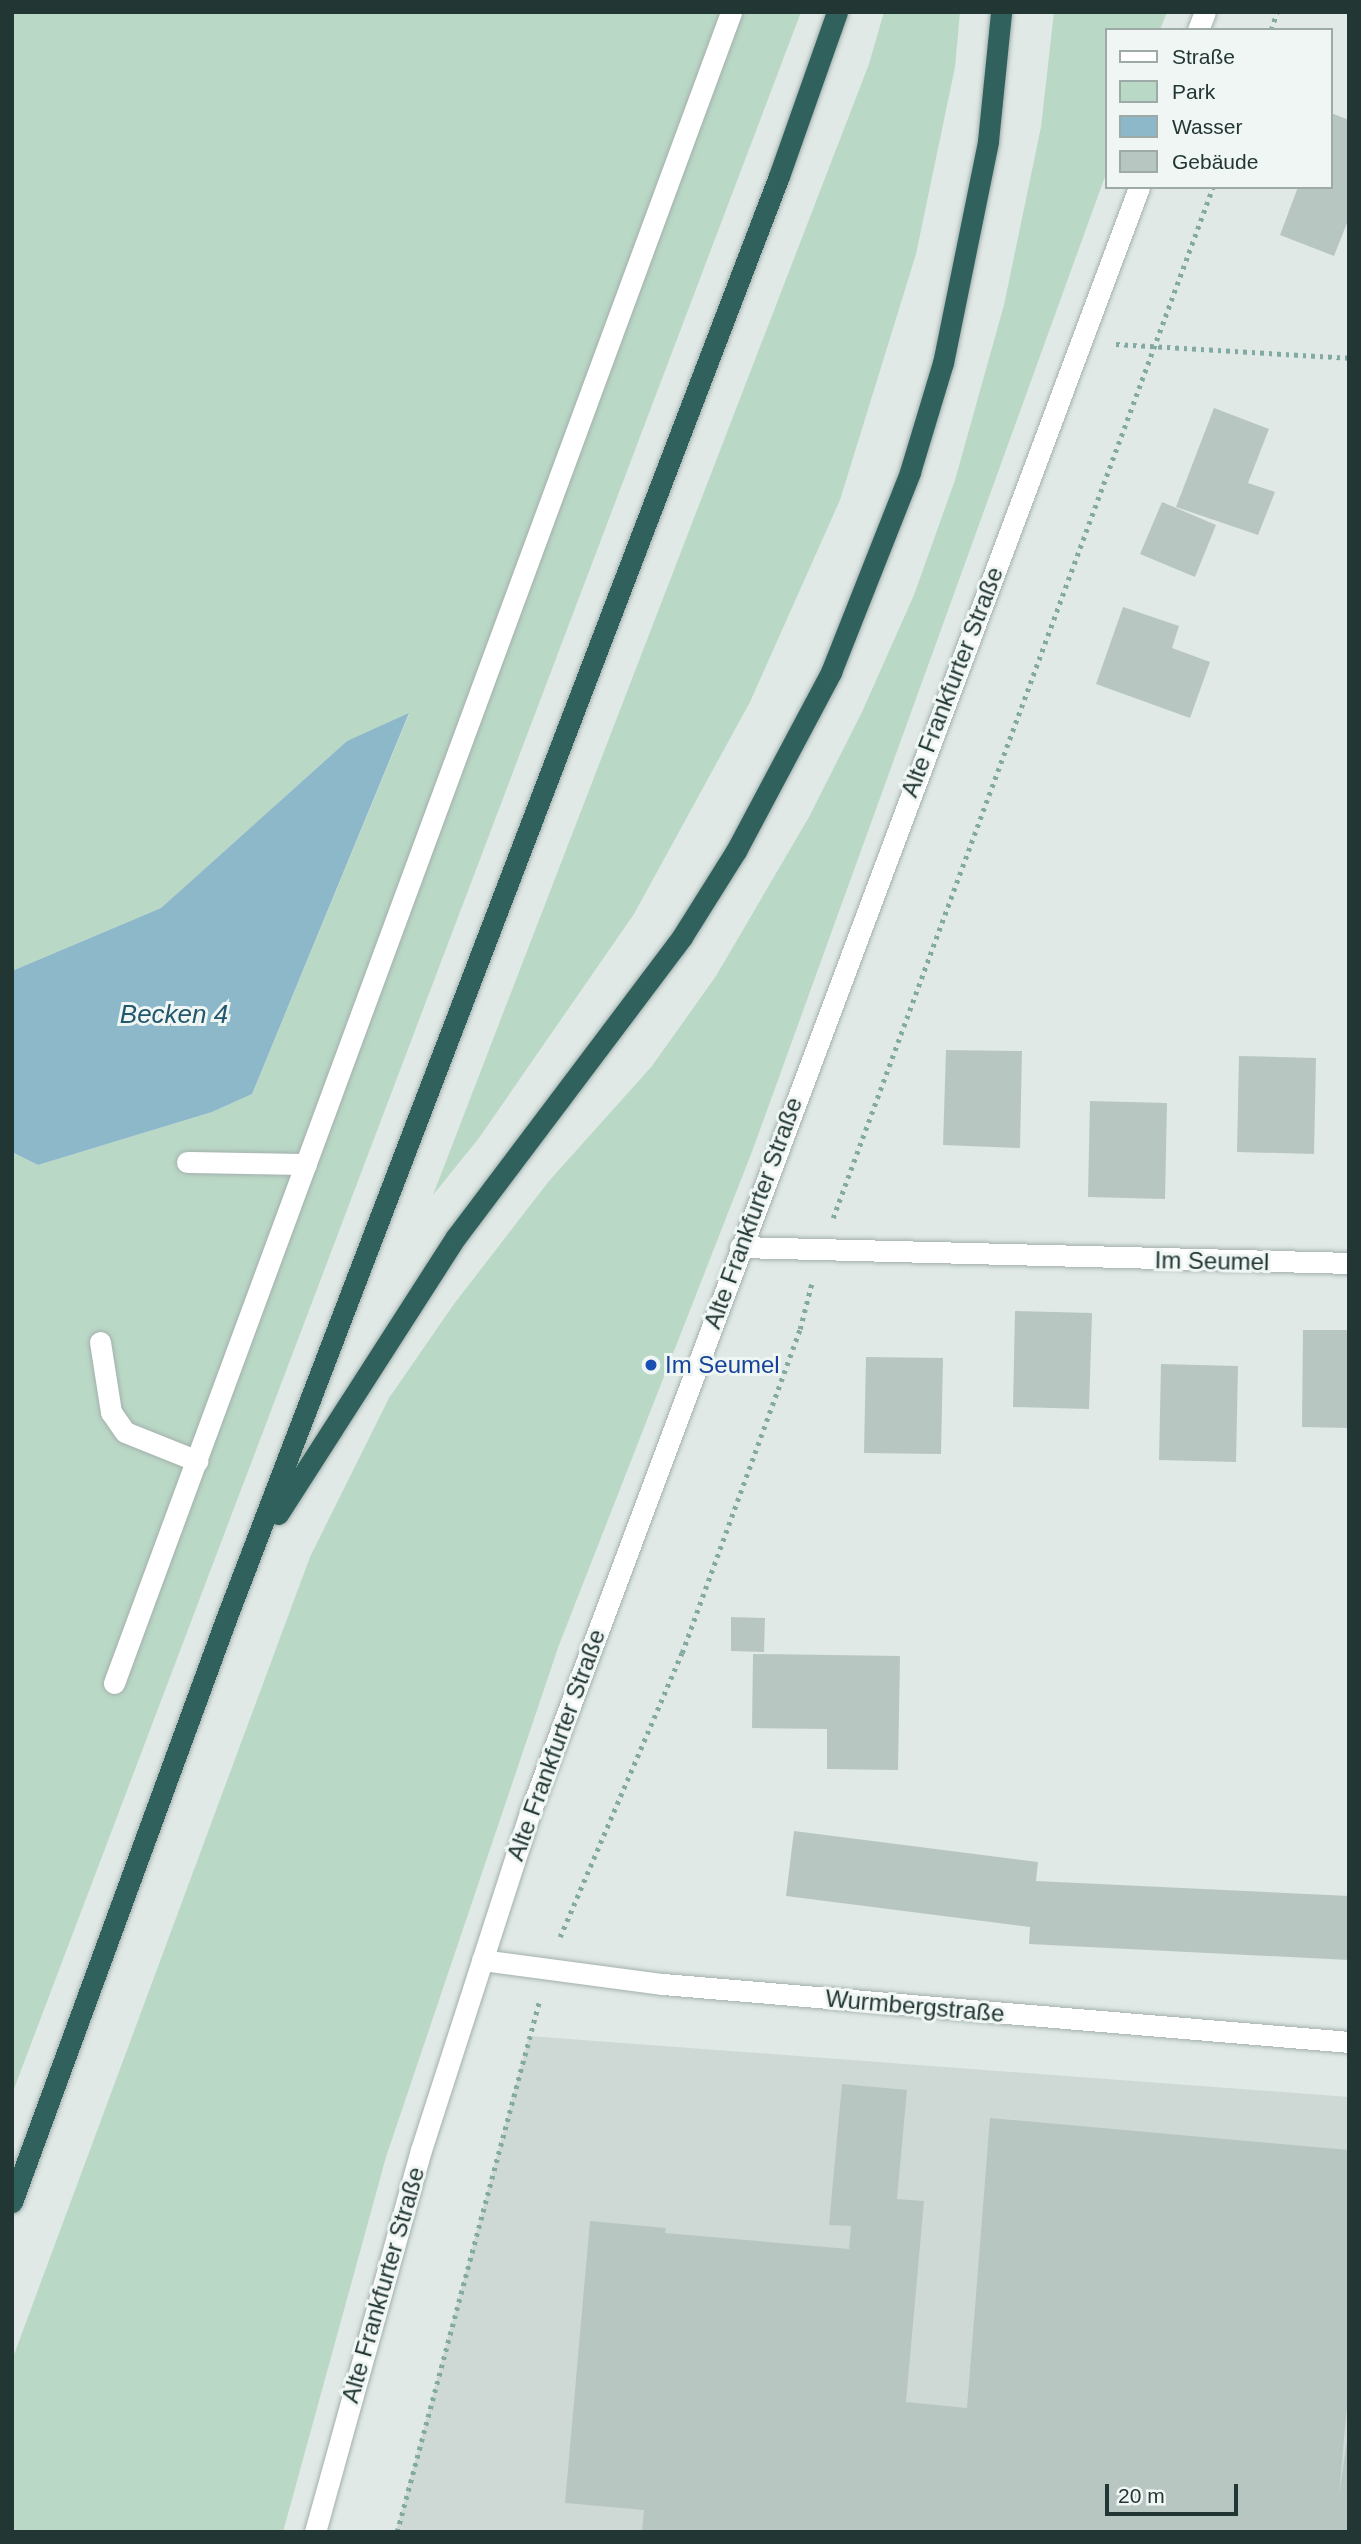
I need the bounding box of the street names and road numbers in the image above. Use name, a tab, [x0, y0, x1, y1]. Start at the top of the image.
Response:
street label: Alte Frankfurter Straße	[895, 563, 1009, 801]
street label: Alte Frankfurter Straße	[698, 1093, 808, 1333]
street label: Im Seumel	[1154, 1246, 1270, 1276]
street label: Alte Frankfurter Straße	[501, 1625, 611, 1865]
street label: Wurmbergstraße	[824, 1984, 1006, 2028]
street label: Alte Frankfurter Straße	[336, 2164, 430, 2406]

